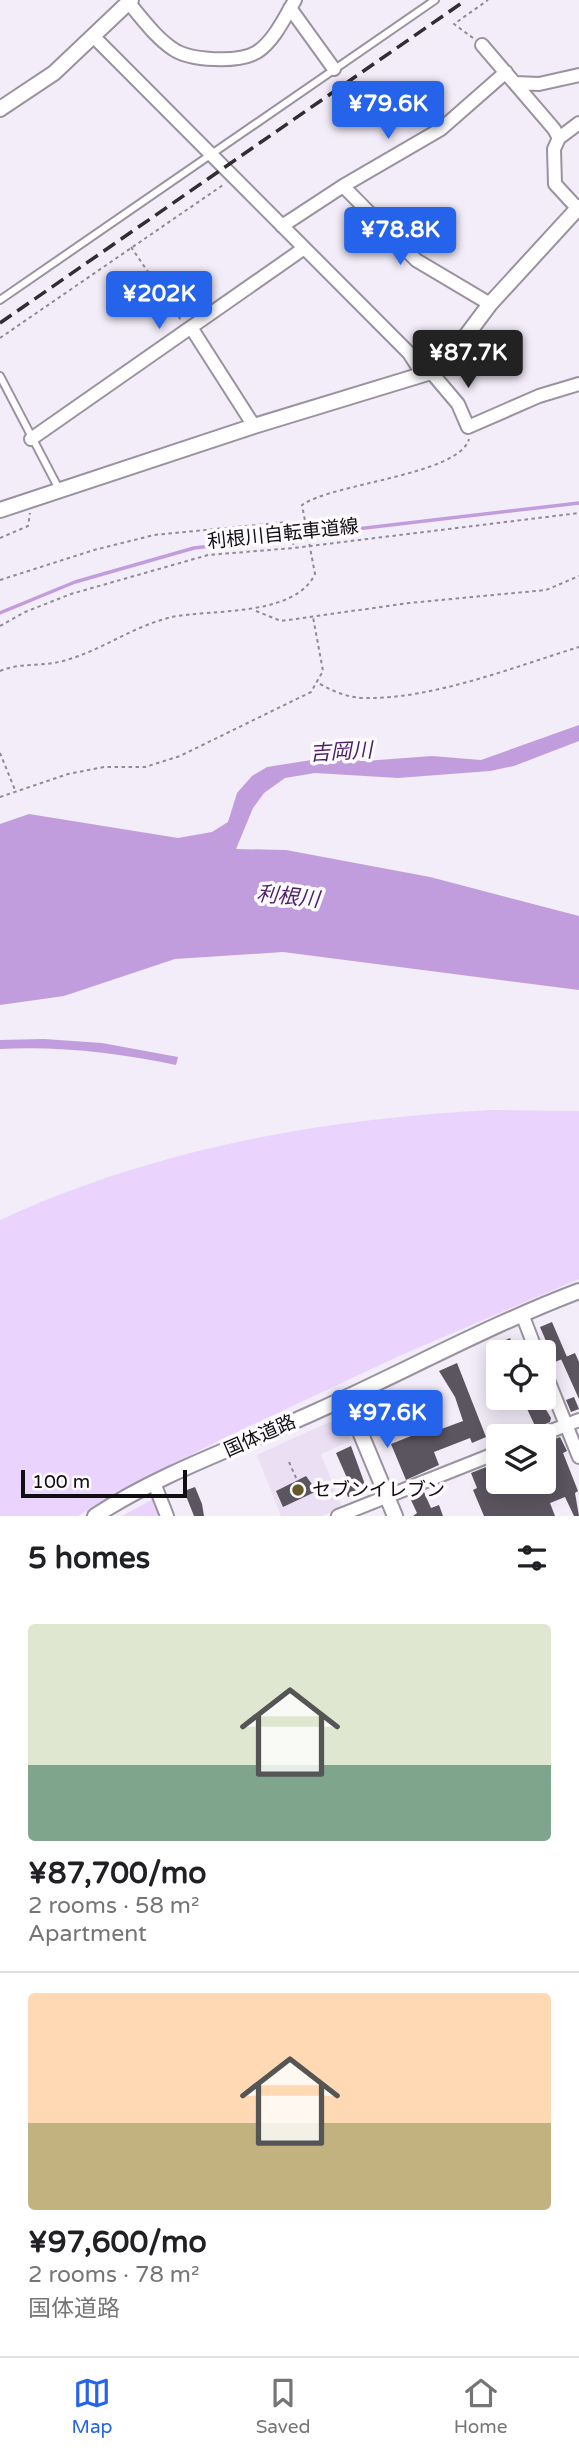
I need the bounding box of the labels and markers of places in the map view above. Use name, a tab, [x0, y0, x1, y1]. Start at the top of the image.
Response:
pin: ¥79.6K	[331, 82, 445, 141]
pin: ¥78.8K	[343, 208, 457, 267]
pin: ¥202K	[110, 272, 208, 331]
pin: ¥87.7K	[411, 330, 525, 390]
pin: ¥97.6K	[330, 1390, 444, 1450]
place label: セブンイレブン	[312, 1479, 445, 1501]
marker: セブンイレブン	[290, 1482, 306, 1498]

